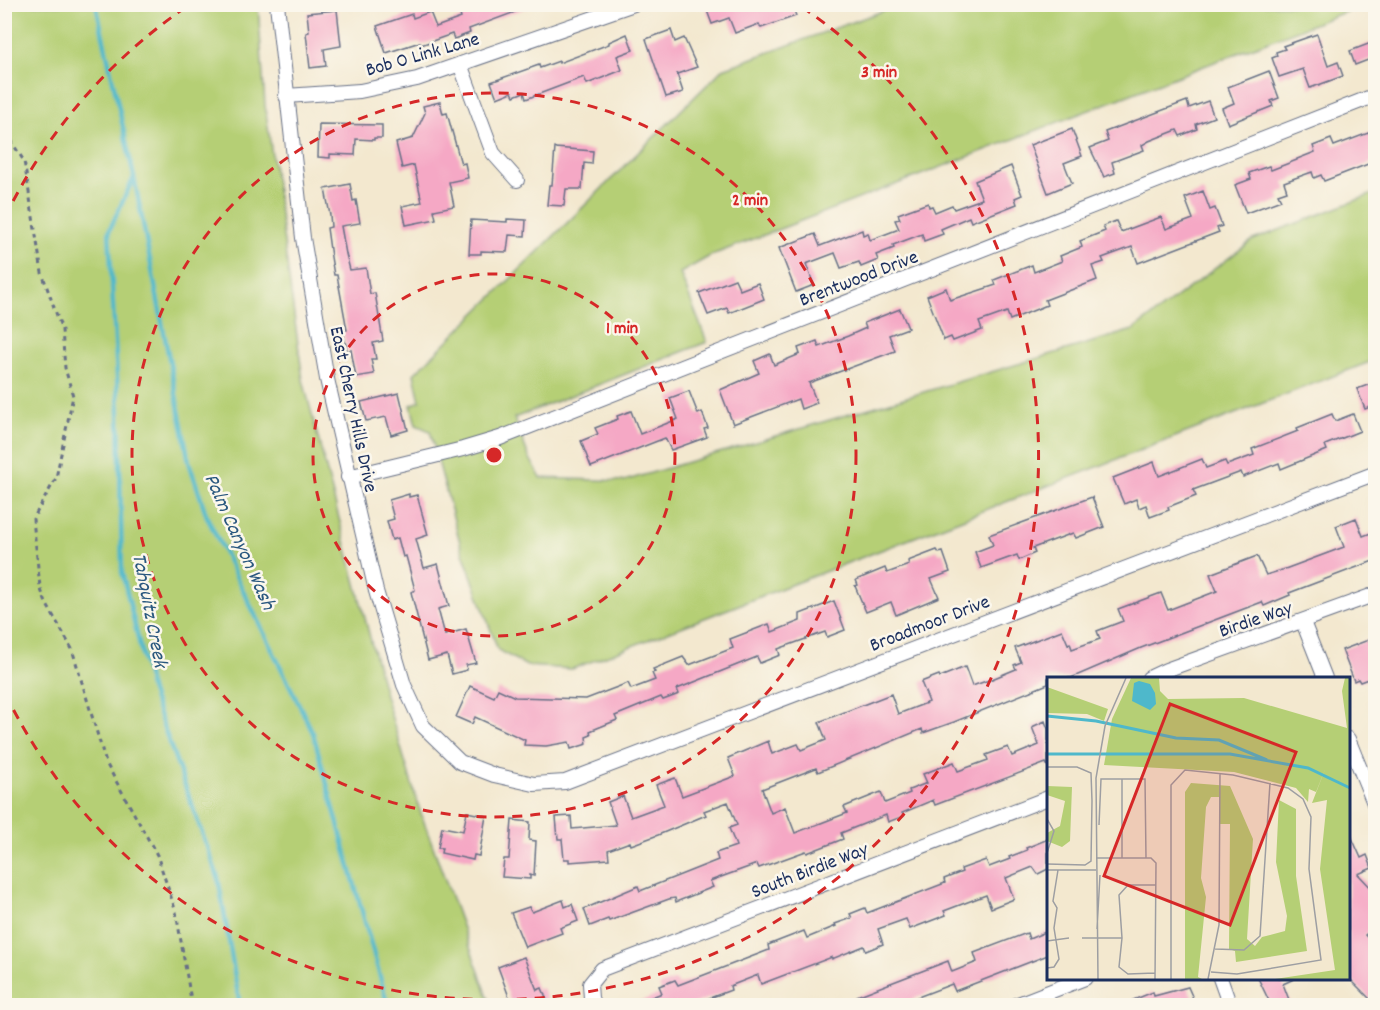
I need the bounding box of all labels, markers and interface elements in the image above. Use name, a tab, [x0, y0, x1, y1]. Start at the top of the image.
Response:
street label: Bob O Link Lane	[363, 26, 483, 85]
text: 3 min	[861, 61, 897, 86]
text: 2 min	[732, 189, 768, 214]
street label: Brentwood Drive	[795, 244, 923, 315]
text: 1 min	[606, 317, 638, 342]
street label: East Cherry Hills Drive	[321, 324, 383, 495]
centre of rings	[484, 445, 504, 465]
water label: Palm Canyon Wash	[195, 469, 282, 616]
water label: Tahquitz Creek	[122, 551, 174, 673]
street label: Broadmoor Drive	[866, 589, 994, 661]
street label: Birdie Way	[1216, 595, 1297, 646]
inset map	[1047, 677, 1350, 980]
street label: South Birdie Way	[747, 836, 874, 907]

